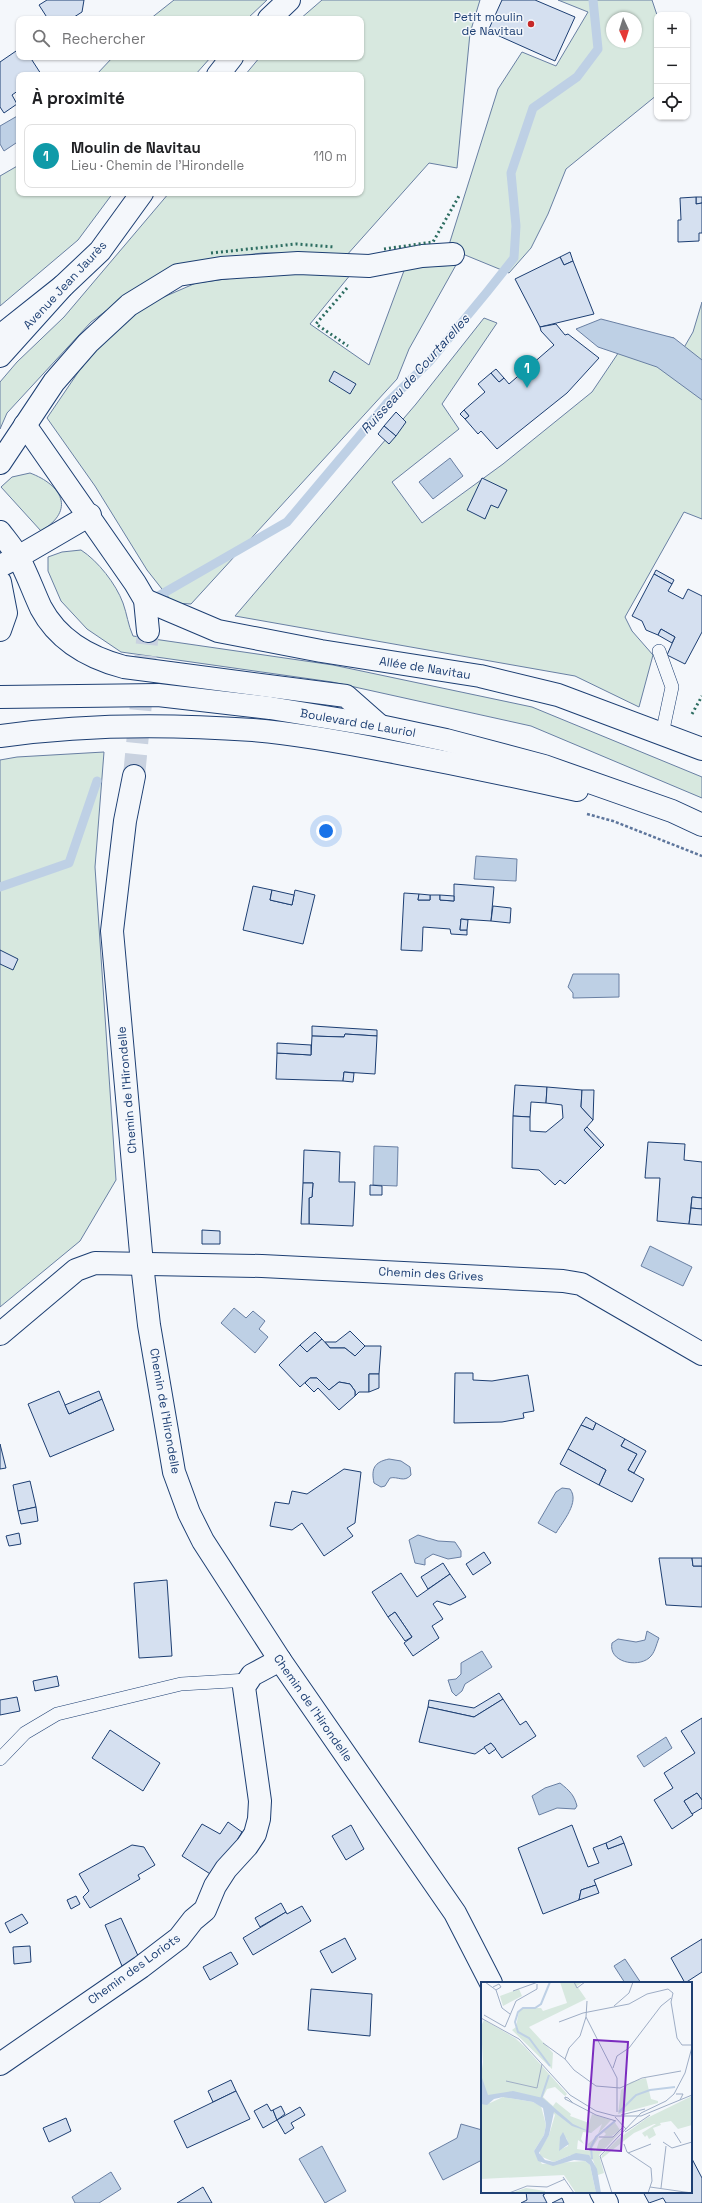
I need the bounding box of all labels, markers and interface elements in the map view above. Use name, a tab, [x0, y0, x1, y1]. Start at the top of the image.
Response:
place label: Petit moulin de Navitau	[454, 9, 523, 39]
north arrow	[606, 12, 642, 48]
map controls	[654, 12, 690, 120]
button: +	[654, 12, 690, 48]
search box	[16, 16, 364, 60]
marker: Petit moulin de Navitau	[526, 19, 536, 29]
icon: search	[30, 27, 52, 49]
text: Rechercher	[62, 29, 145, 48]
button: −	[654, 48, 690, 84]
button: locate	[654, 84, 690, 120]
text: À proximité	[32, 87, 125, 109]
text: Moulin de Navitau	[71, 138, 201, 157]
text: 1	[43, 148, 49, 165]
text: 110 m	[313, 148, 347, 165]
text: Lieu · Chemin de l'Hirondelle	[71, 157, 244, 174]
street label: Avenue Jean Jaurès	[20, 237, 110, 333]
water label: Ruisseau de Courtarelles	[357, 310, 474, 437]
pin: 1	[514, 355, 540, 388]
street label: Allée de Navitau	[378, 653, 472, 683]
street label: Boulevard de Lauriol	[299, 705, 417, 741]
your location	[316, 821, 336, 841]
street label: Chemin de l'Hirondelle	[113, 1026, 141, 1154]
street label: Chemin des Grives	[378, 1263, 484, 1285]
street label: Chemin de l'Hirondelle	[146, 1347, 184, 1475]
street label: Chemin de l'Hirondelle	[270, 1651, 356, 1765]
street label: Chemin des Loriots	[85, 1930, 183, 2008]
inset map	[481, 1982, 692, 2193]

